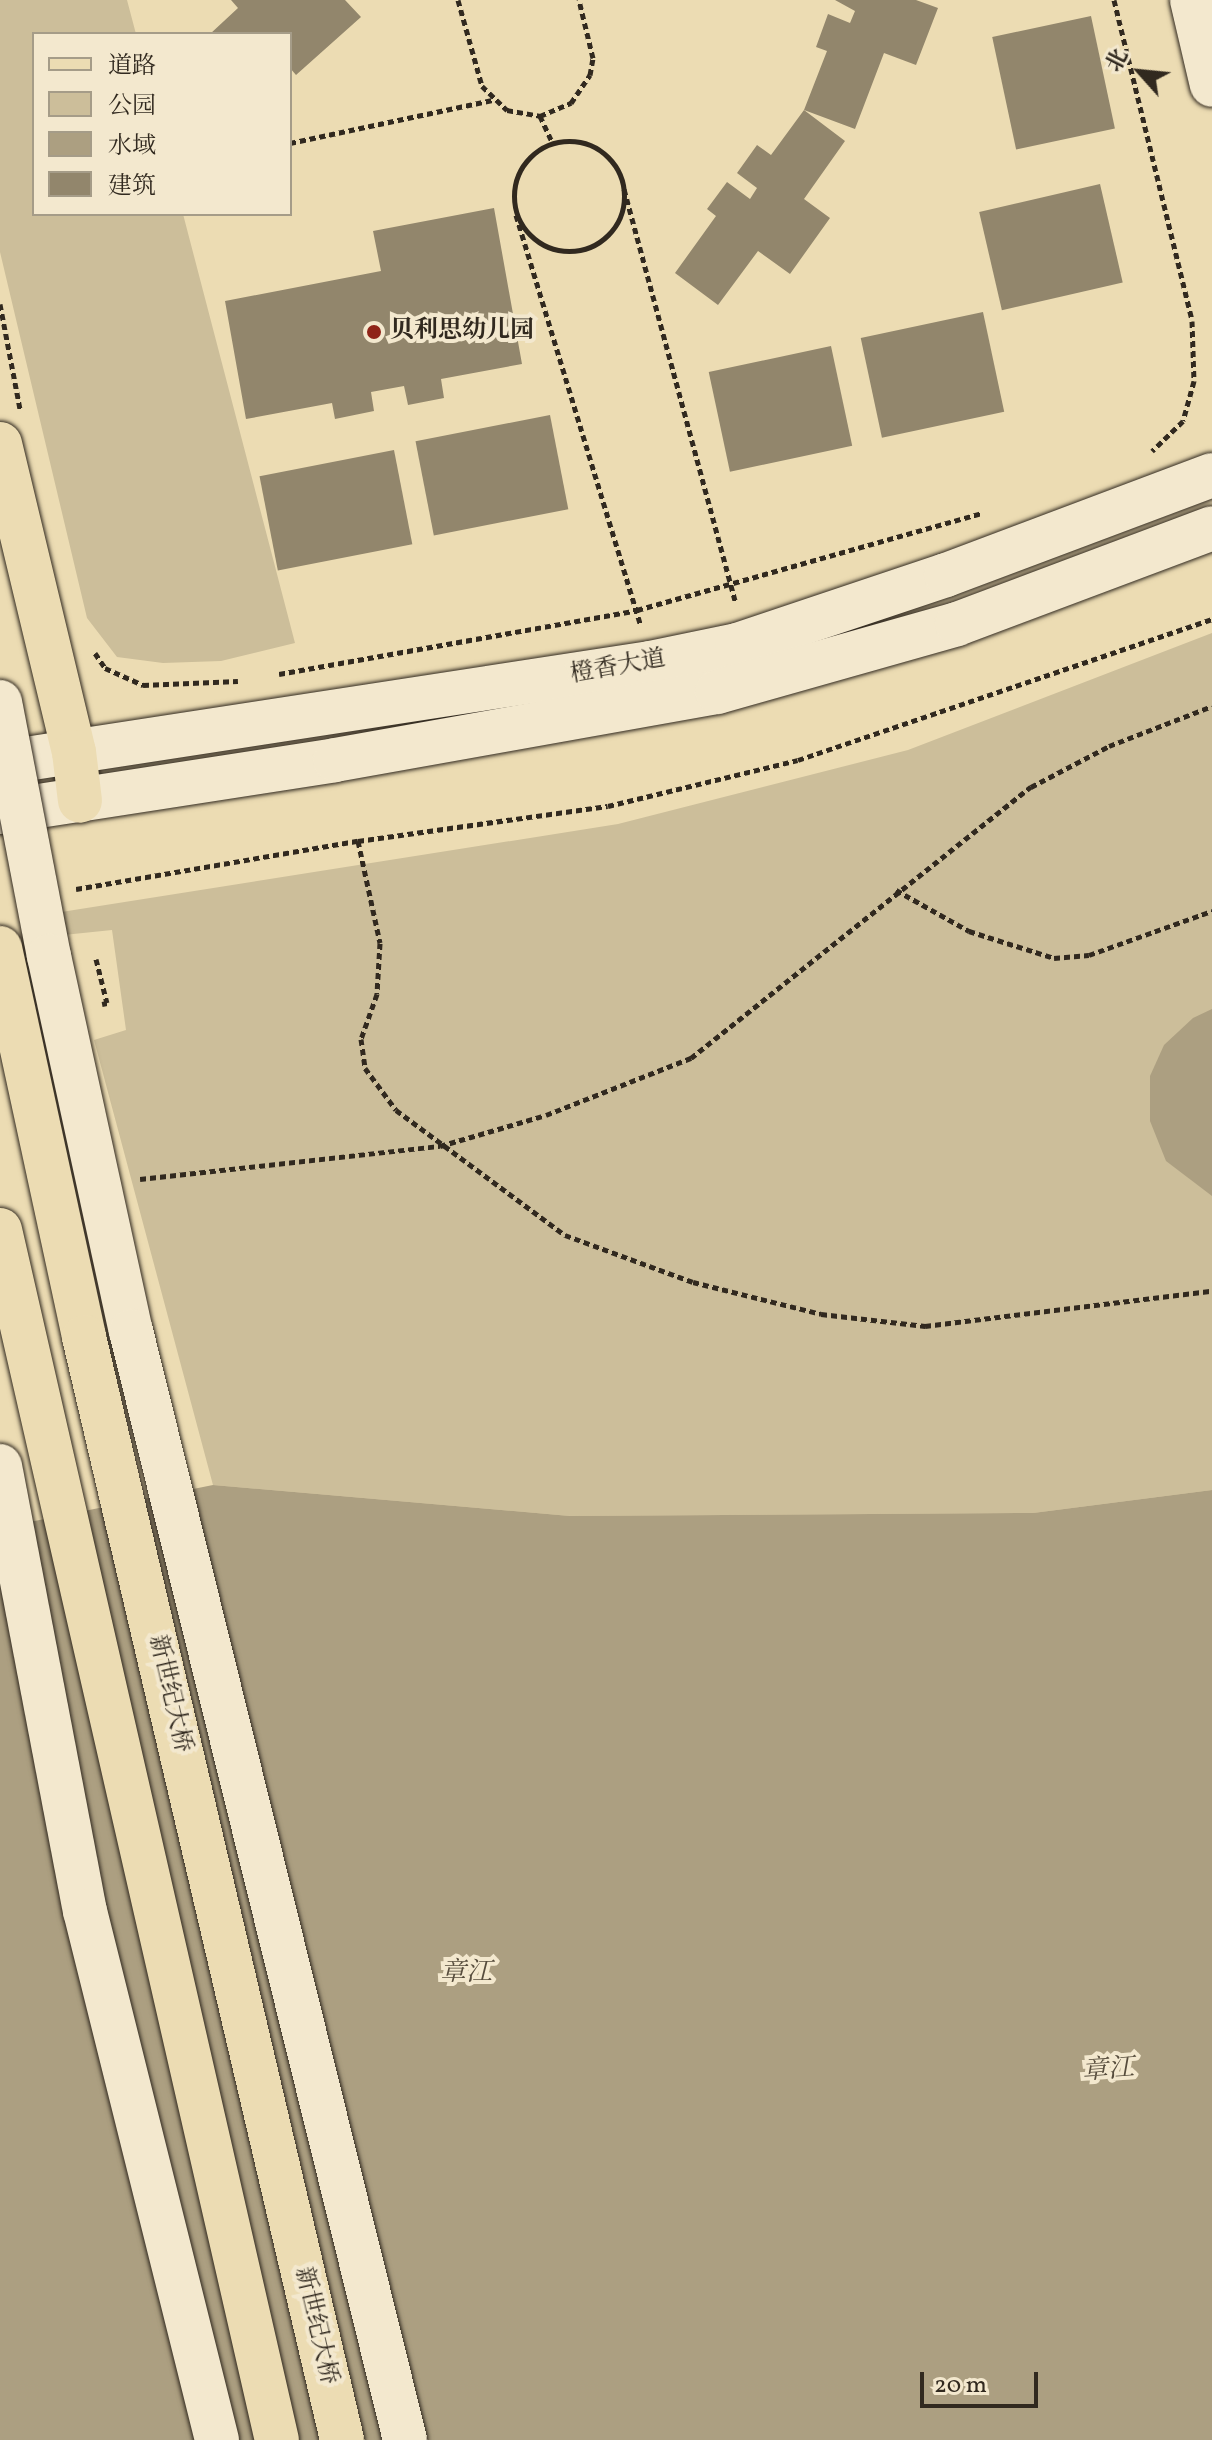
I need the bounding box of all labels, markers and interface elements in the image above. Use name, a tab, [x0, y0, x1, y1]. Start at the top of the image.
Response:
legend	[32, 32, 292, 216]
north arrow	[1100, 32, 1180, 112]
text: 北	[1099, 44, 1137, 78]
text: 道路	[108, 50, 156, 84]
text: 公园	[108, 90, 156, 124]
text: 水域	[108, 130, 156, 164]
text: 建筑	[108, 170, 156, 204]
place label: 贝利思幼儿园	[390, 318, 534, 346]
marker: 贝利思幼儿园	[365, 323, 383, 341]
street label: 橙香大道	[568, 645, 668, 691]
street label: 新世纪大桥	[141, 1632, 197, 1756]
water label: 章江	[440, 1958, 492, 1990]
water label: 章江	[1081, 2054, 1135, 2088]
street label: 新世纪大桥	[287, 2264, 343, 2388]
scale bar	[924, 2356, 1042, 2406]
text: 20 m	[934, 2369, 987, 2403]

